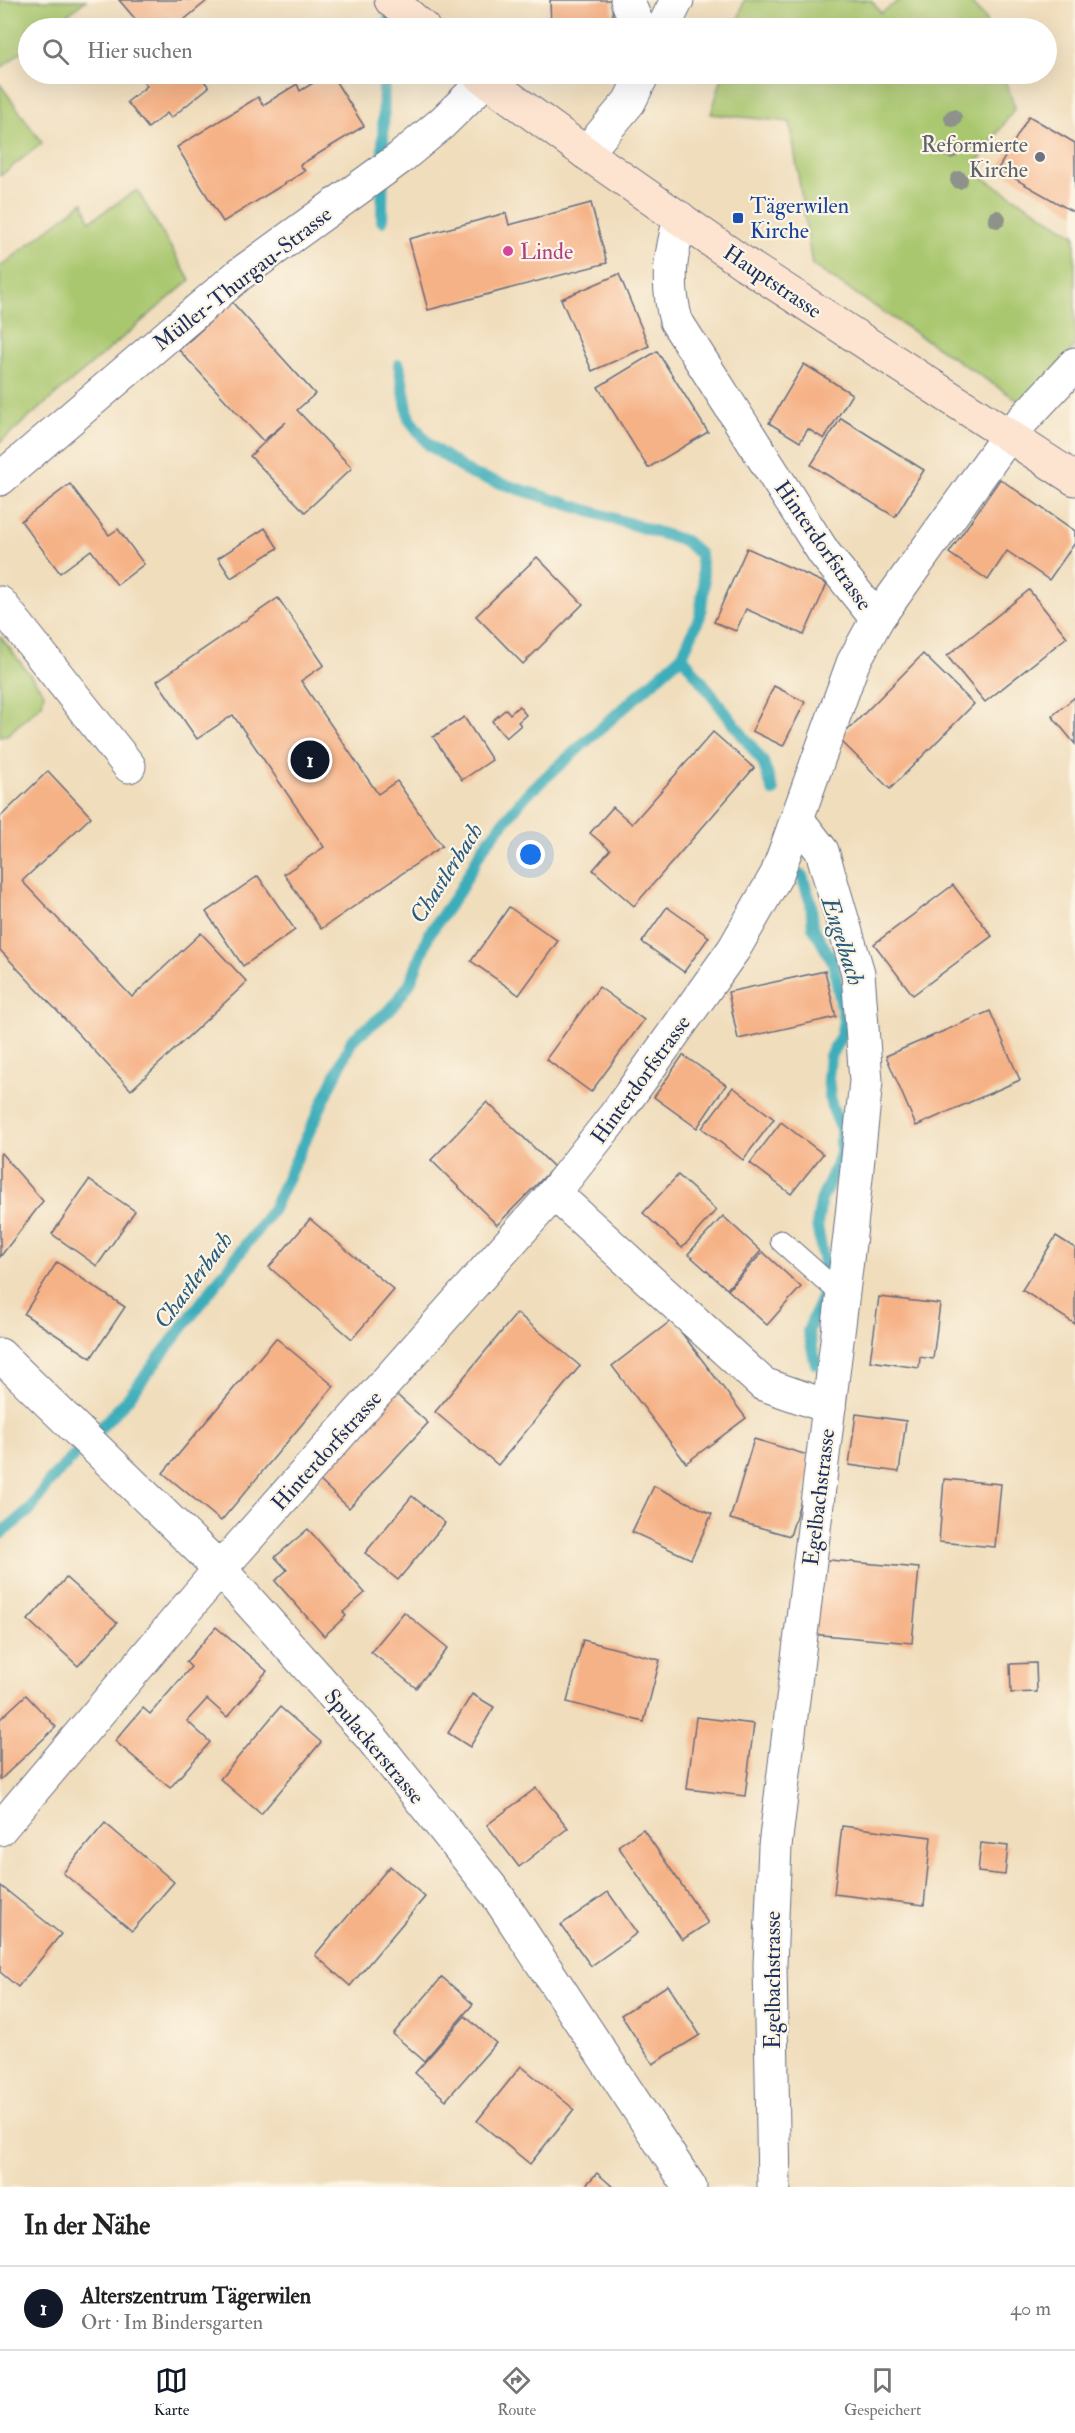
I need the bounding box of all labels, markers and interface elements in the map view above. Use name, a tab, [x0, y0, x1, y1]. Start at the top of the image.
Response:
search box	[18, 18, 1057, 84]
icon: search	[39, 35, 72, 68]
text: Hier suchen	[87, 37, 193, 65]
place label: Reformierte Kirche	[921, 131, 1028, 184]
marker: Reformierte Kirche	[1033, 150, 1047, 164]
place label: Tägerwilen Kirche	[750, 192, 849, 245]
street label: Müller-Thurgau-Strasse	[148, 200, 337, 357]
marker: Tägerwilen Kirche	[731, 211, 745, 225]
place label: Linde	[520, 238, 573, 266]
street label: Hauptstrasse	[717, 239, 827, 326]
marker: Linde	[501, 244, 515, 258]
street label: Hinterdorfstrasse	[768, 475, 878, 616]
pin: 1	[290, 738, 330, 783]
water label: Chastlerbach	[403, 817, 490, 929]
your location	[516, 840, 545, 869]
water label: Engelbach	[813, 891, 871, 990]
street label: Hinterdorfstrasse	[585, 1010, 697, 1149]
water label: Chastlerbach	[147, 1225, 240, 1335]
street label: Hinterdorfstrasse	[265, 1385, 388, 1517]
street label: Egelbachstrasse	[797, 1427, 841, 1567]
street label: Spulackerstrasse	[317, 1683, 431, 1811]
street label: Egelbachstrasse	[759, 1911, 787, 2049]
text: In der Nähe	[24, 2210, 150, 2242]
text: Alterszentrum Tägerwilen	[81, 2282, 311, 2310]
text: 1	[40, 2296, 47, 2321]
text: 40 m	[1010, 2296, 1051, 2321]
text: Ort · Im Bindersgarten	[81, 2310, 263, 2335]
tab: Karte	[154, 2364, 189, 2420]
tab: Route	[497, 2364, 536, 2420]
tab: Gespeichert	[844, 2364, 921, 2420]

